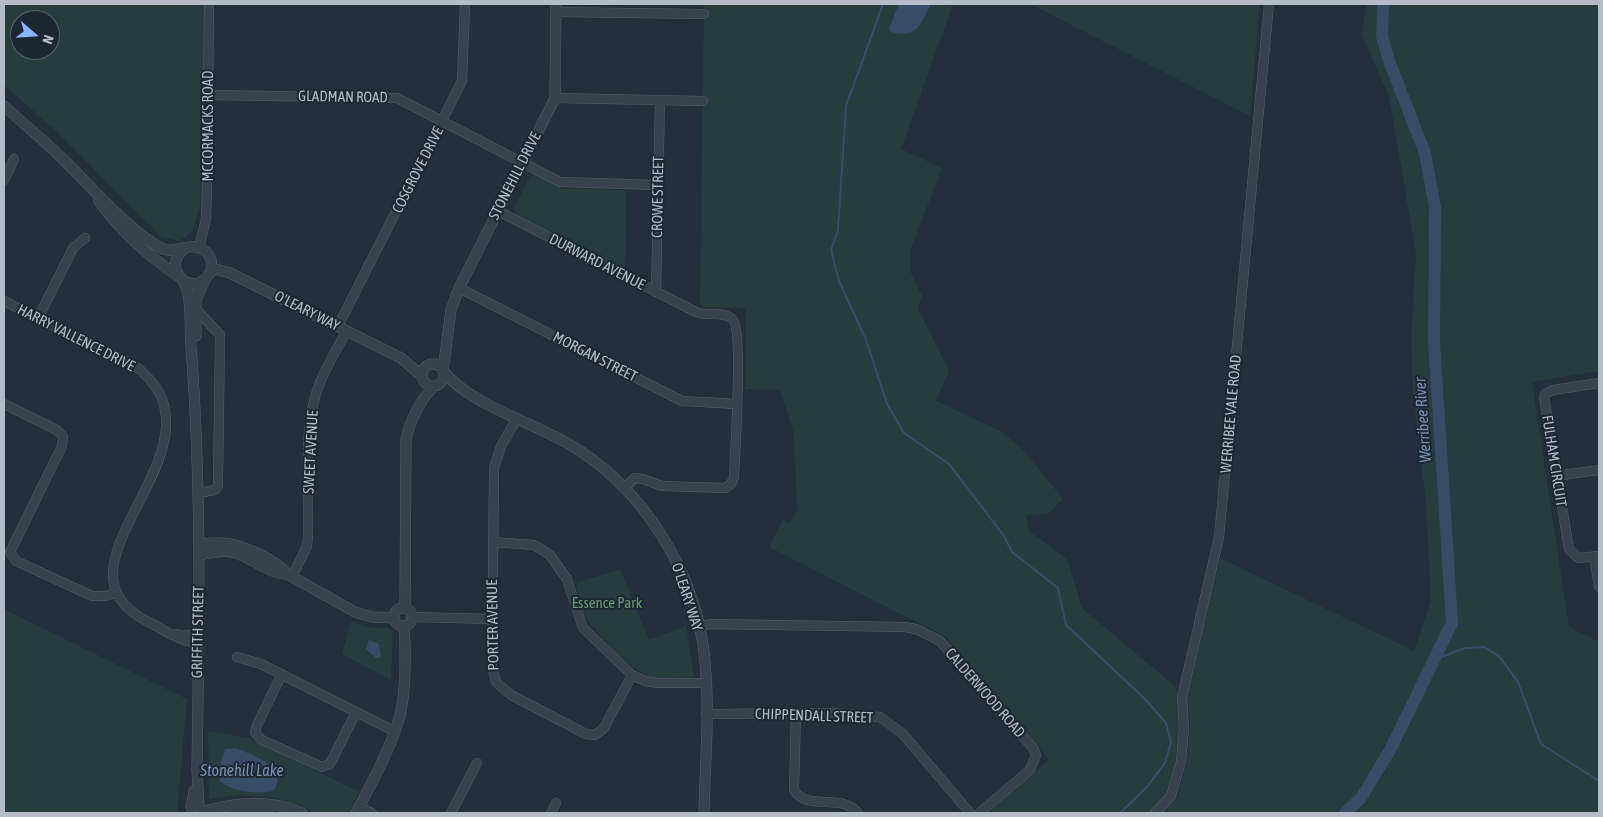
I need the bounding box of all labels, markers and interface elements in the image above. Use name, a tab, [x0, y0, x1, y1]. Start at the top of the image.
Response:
north arrow	[10, 10, 60, 60]
text: N	[39, 33, 57, 46]
street label: MCCORMACKS ROAD	[199, 71, 217, 181]
street label: GLADMAN ROAD	[298, 87, 388, 107]
street label: COSGROVE DRIVE	[388, 124, 448, 216]
street label: STONEHILL DRIVE	[485, 129, 545, 223]
street label: CROWE STREET	[648, 156, 668, 238]
street label: DURWARD AVENUE	[546, 230, 648, 294]
street label: O'LEARY WAY	[271, 287, 343, 335]
street label: HARRY VALLENCE DRIVE	[14, 301, 138, 375]
street label: MORGAN STREET	[550, 328, 640, 386]
street label: WERRIBEE VALE ROAD	[1217, 354, 1245, 474]
water label: Werribee River	[1410, 377, 1436, 463]
street label: SWEET AVENUE	[300, 410, 322, 494]
street label: FULHAM CIRCUIT	[1538, 414, 1570, 508]
street label: O'LEARY WAY	[668, 561, 706, 633]
street label: PORTER AVENUE	[483, 579, 503, 671]
street label: GRIFFITH STREET	[188, 586, 208, 678]
park label: Essence Park	[572, 594, 642, 612]
street label: CALDERWOOD ROAD	[941, 645, 1029, 741]
street label: CHIPPENDALL STREET	[755, 705, 873, 727]
water label: Stonehill Lake	[200, 761, 284, 781]

